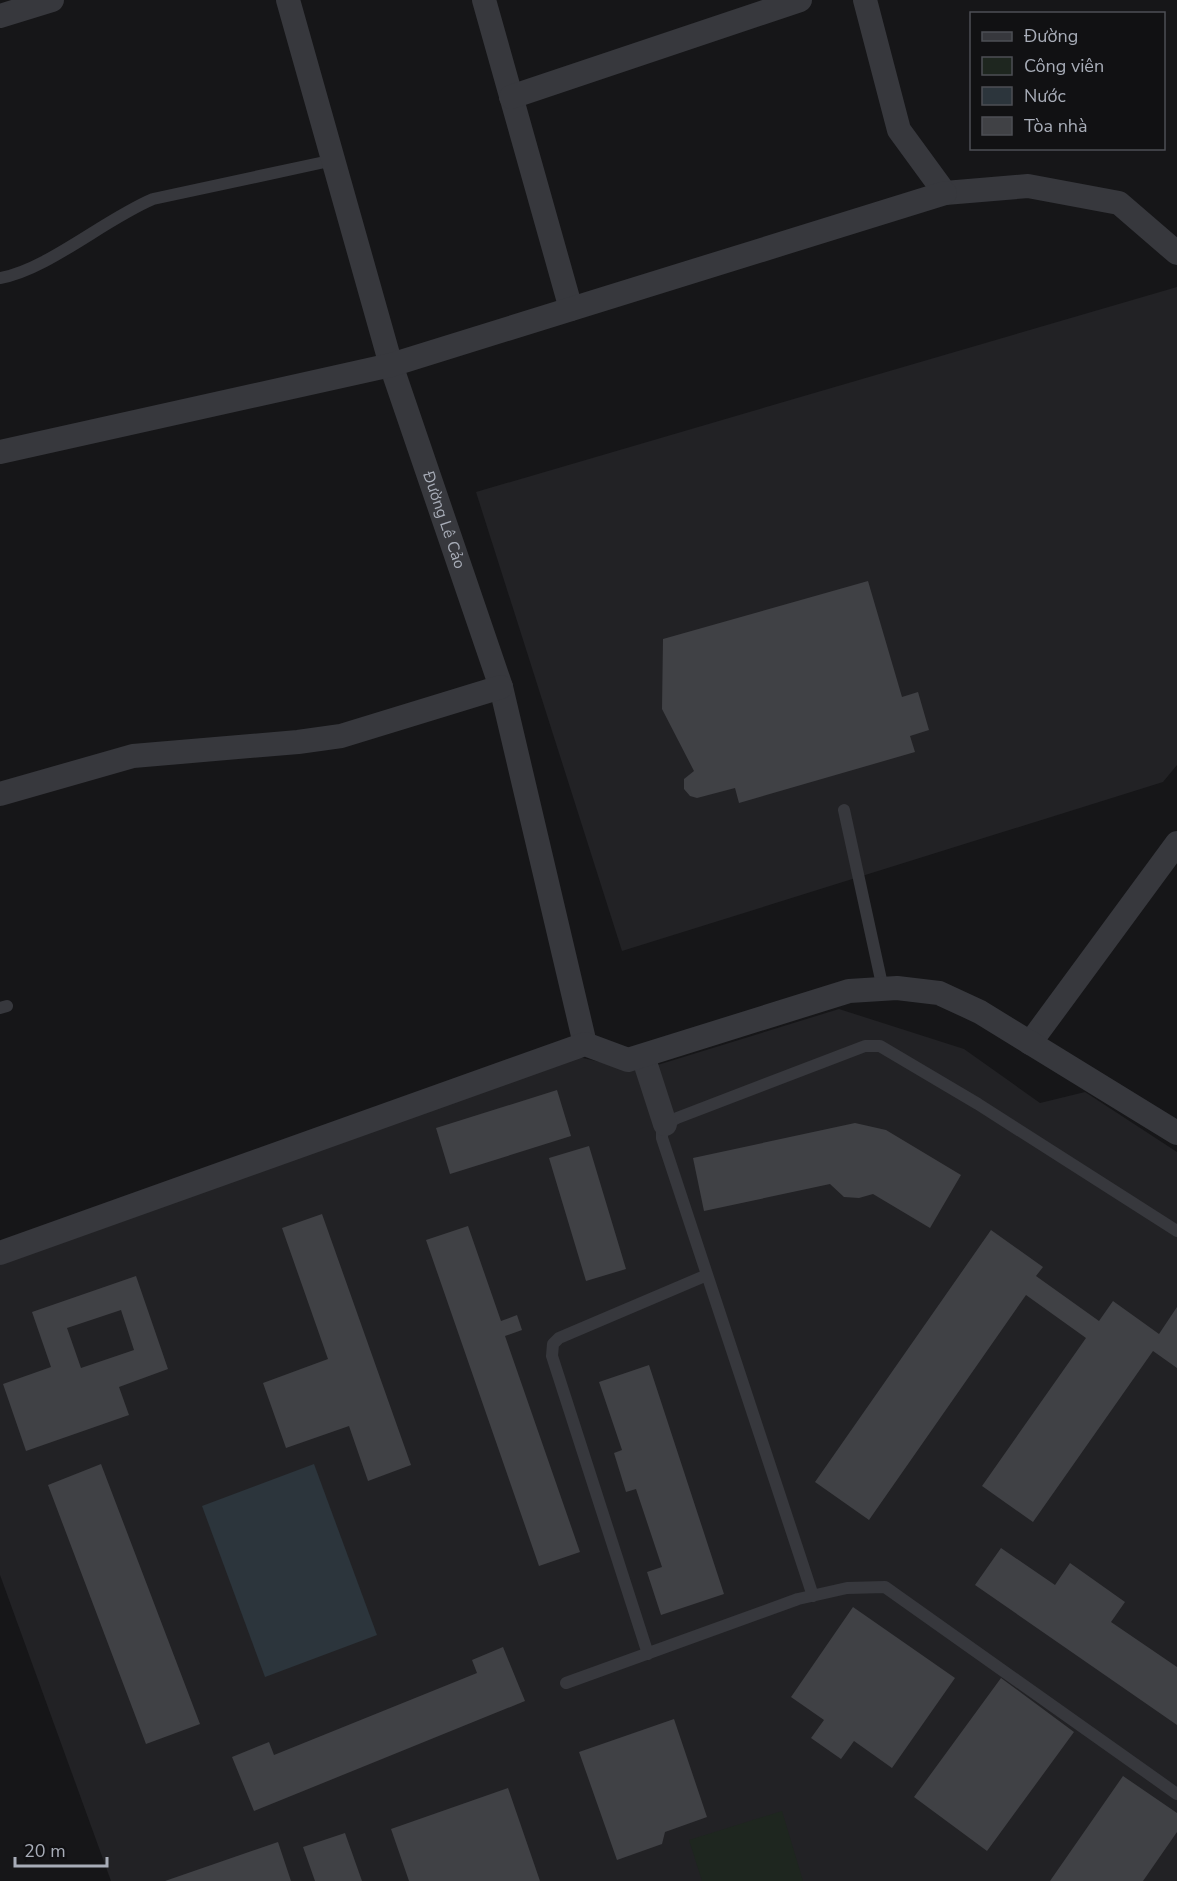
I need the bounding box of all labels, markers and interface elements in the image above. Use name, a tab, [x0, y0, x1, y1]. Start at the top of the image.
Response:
legend	[970, 12, 1165, 150]
text: Đường	[1023, 24, 1078, 48]
text: Công viên	[1024, 54, 1104, 78]
text: Nước	[1024, 84, 1066, 108]
text: Tòa nhà	[1024, 114, 1088, 138]
street label: Đường Lê Cảo	[417, 467, 471, 572]
scale bar	[15, 1830, 106, 1868]
text: 20 m	[24, 1839, 66, 1863]

